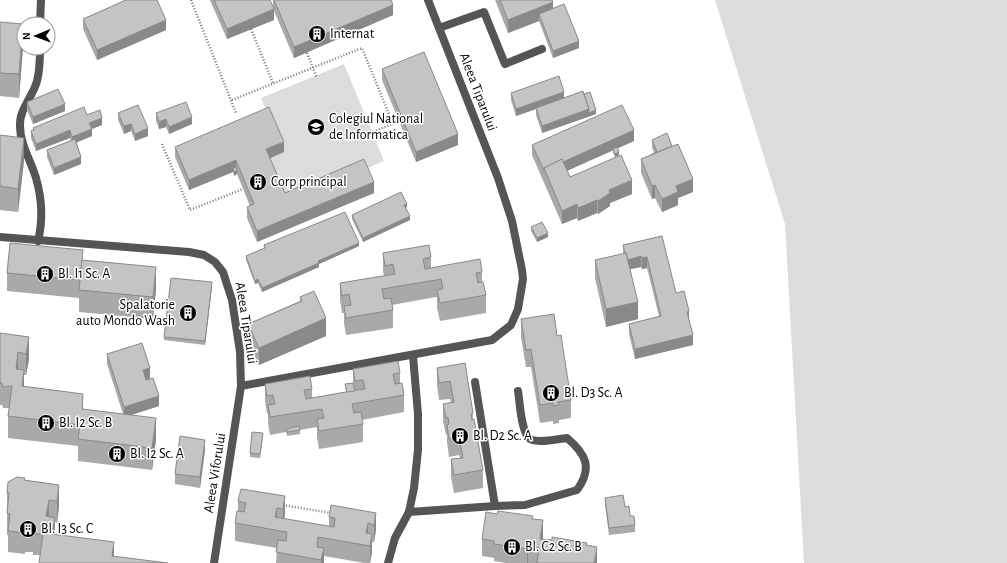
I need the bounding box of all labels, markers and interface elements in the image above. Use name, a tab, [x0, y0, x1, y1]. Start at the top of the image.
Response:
north arrow	[16, 16, 56, 56]
building icon: Internat	[307, 24, 327, 44]
place label: Internat	[330, 27, 375, 41]
text: N	[21, 32, 32, 40]
street label: Aleea Tiparului	[457, 51, 499, 133]
place label: Colegiul National de Informatica	[329, 112, 423, 142]
school or university icon: Colegiul National de Informatica	[306, 117, 326, 137]
building icon: Corp principal	[248, 172, 268, 192]
place label: Corp principal	[271, 175, 347, 189]
building icon: Bl. I1 Sc. A	[35, 264, 55, 284]
place label: Bl. I1 Sc. A	[58, 267, 110, 281]
street label: Aleea Tiparului	[233, 281, 259, 365]
place label: Spalatorie auto Mondo Wash	[76, 298, 175, 328]
building icon: Spalatorie auto Mondo Wash	[178, 303, 198, 323]
building icon: Bl. D3 Sc. A	[541, 383, 561, 403]
place label: Bl. D3 Sc. A	[564, 386, 623, 400]
building icon: Bl. I2 Sc. B	[36, 413, 56, 433]
place label: Bl. I2 Sc. B	[59, 416, 112, 430]
building icon: Bl. D2 Sc. A	[450, 426, 470, 446]
place label: Bl. D2 Sc. A	[473, 429, 532, 443]
street label: Aleea Viforului	[202, 432, 228, 514]
building icon: Bl. I2 Sc. A	[107, 444, 127, 464]
place label: Bl. I2 Sc. A	[130, 447, 184, 461]
building icon: Bl. I3 Sc. C	[18, 519, 38, 539]
place label: Bl. I3 Sc. C	[41, 522, 93, 536]
building icon: Bl. C2 Sc. B	[502, 537, 522, 557]
place label: Bl. C2 Sc. B	[525, 540, 582, 554]

